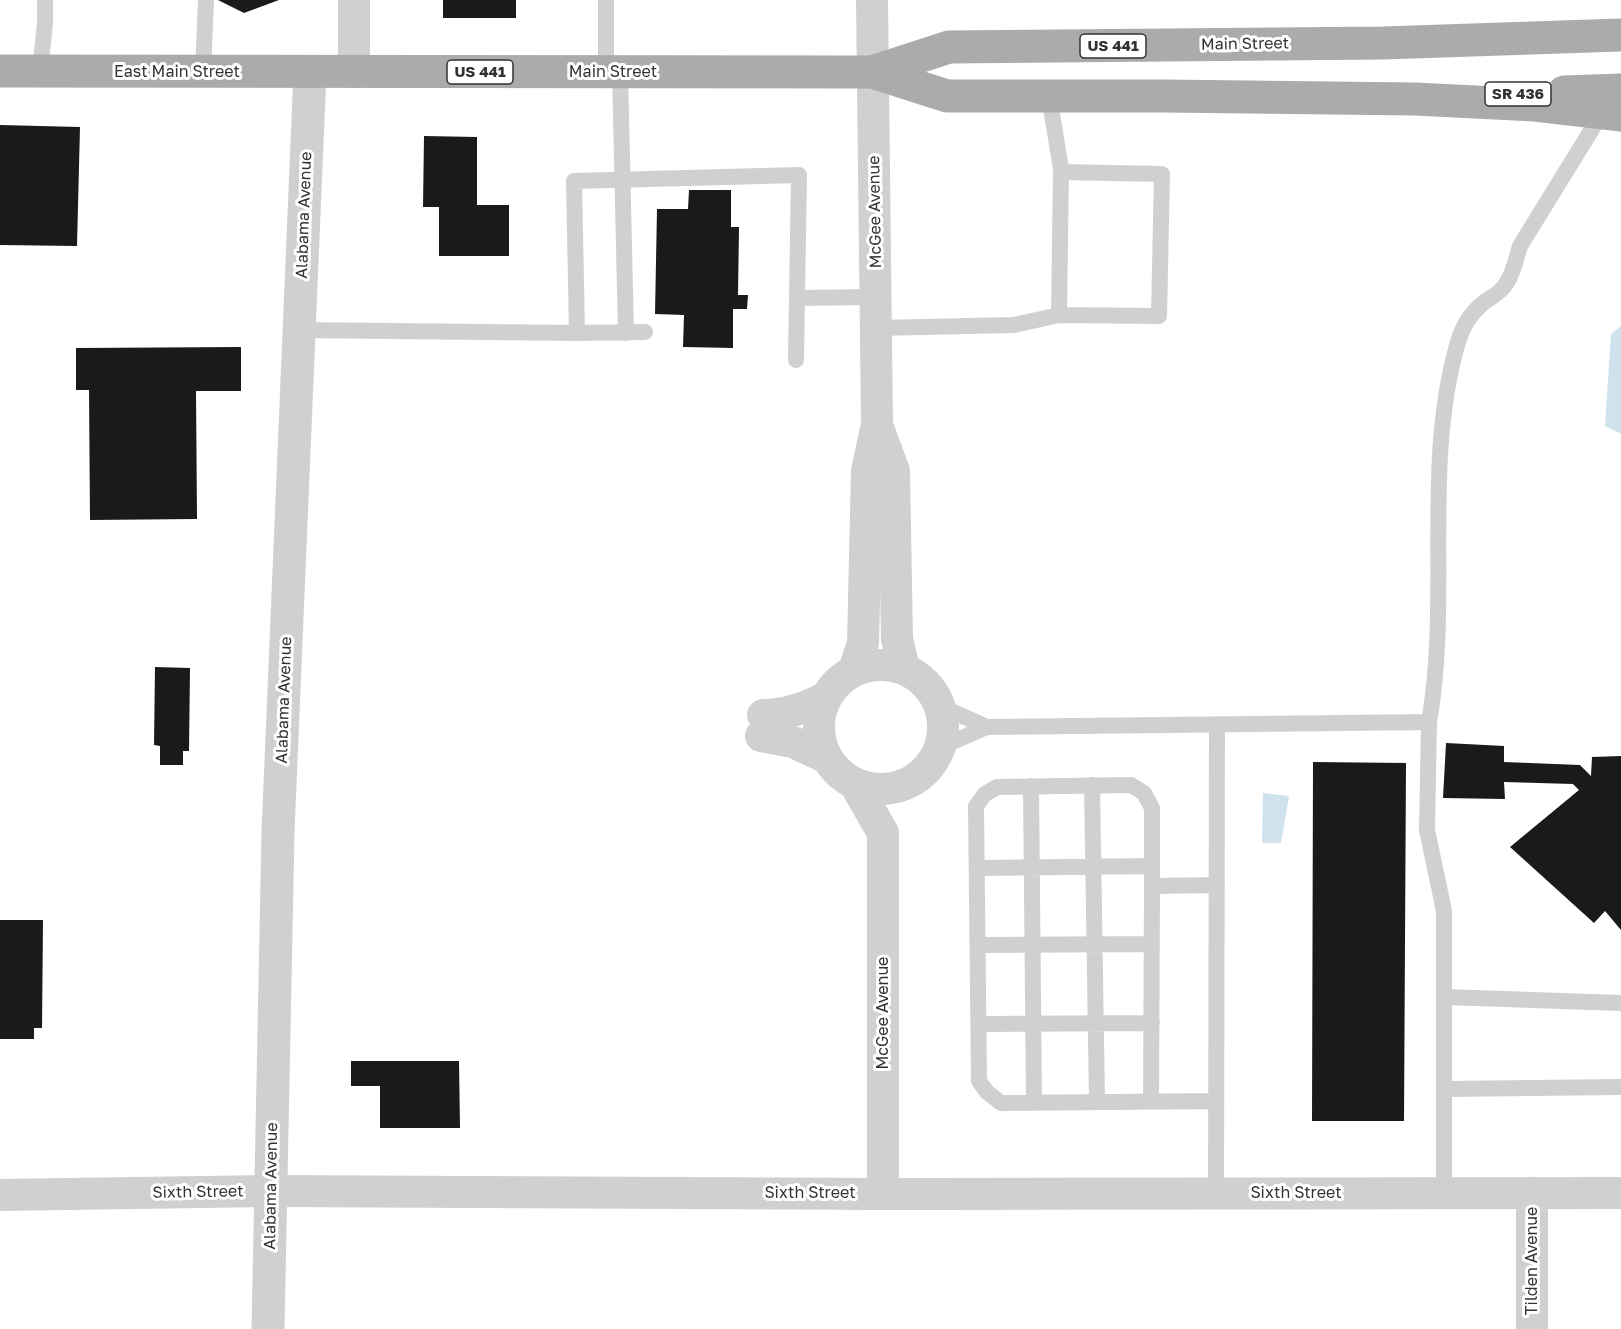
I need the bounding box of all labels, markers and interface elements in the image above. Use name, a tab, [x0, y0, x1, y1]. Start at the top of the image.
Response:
road number: US 441	[1080, 34, 1146, 58]
street label: Main Street	[1201, 34, 1289, 54]
road number: US 441	[447, 60, 513, 84]
street label: East Main Street	[114, 62, 240, 82]
street label: Main Street	[569, 62, 657, 82]
road number: SR 436	[1485, 82, 1551, 106]
street label: Alabama Avenue	[292, 151, 316, 279]
street label: McGee Avenue	[864, 155, 886, 269]
street label: Alabama Avenue	[272, 636, 296, 764]
street label: McGee Avenue	[873, 957, 893, 1069]
street label: Alabama Avenue	[260, 1122, 282, 1250]
street label: Sixth Street	[152, 1182, 244, 1202]
street label: Sixth Street	[764, 1183, 856, 1203]
street label: Sixth Street	[1250, 1183, 1342, 1203]
street label: Tilden Avenue	[1522, 1207, 1542, 1315]

